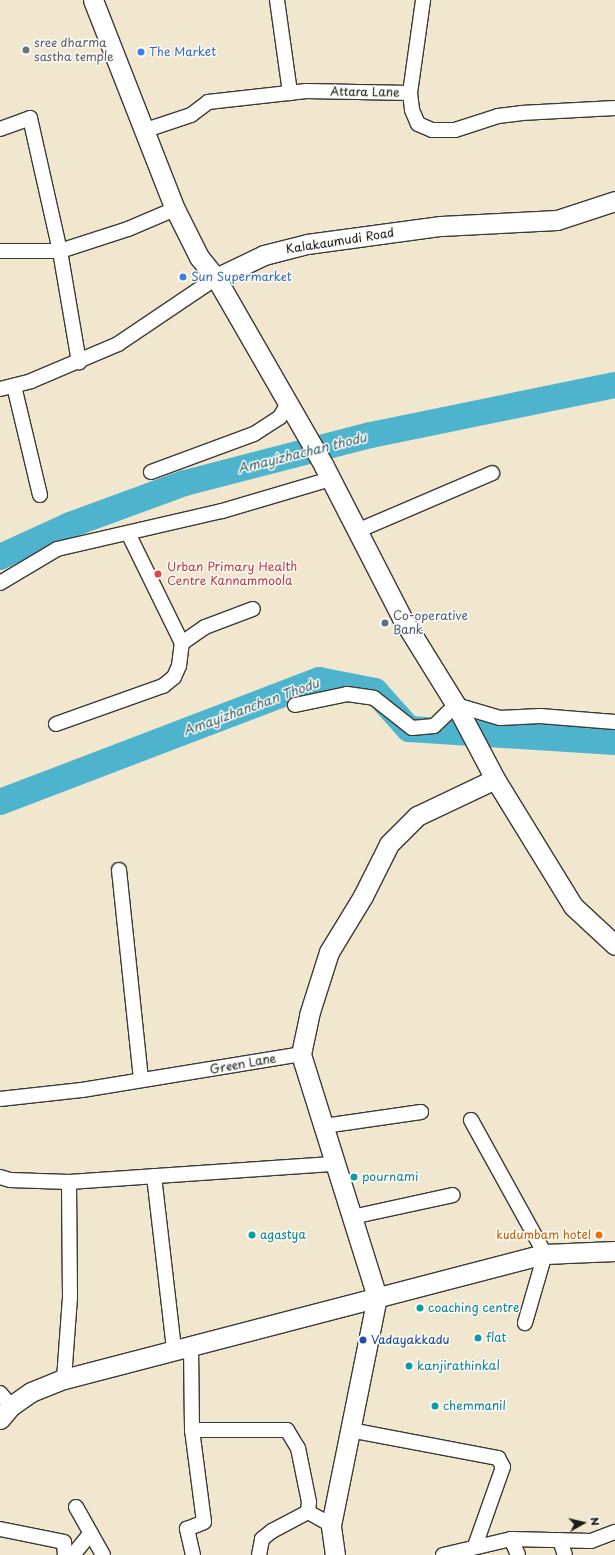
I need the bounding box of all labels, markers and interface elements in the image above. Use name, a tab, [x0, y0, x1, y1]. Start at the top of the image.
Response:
place label: sree dharma sastha temple	[34, 36, 114, 64]
marker: sree dharma sastha temple	[21, 45, 31, 55]
place label: The Market	[149, 45, 216, 59]
marker: The Market	[136, 47, 146, 57]
street label: Attara Lane	[330, 84, 400, 100]
street label: Kalakaumudi Road	[285, 225, 395, 257]
place label: Sun Supermarket	[191, 270, 292, 284]
marker: Sun Supermarket	[178, 272, 188, 282]
water label: Amayizhachan thodu	[236, 429, 368, 477]
place label: Urban Primary Health Centre Kannammoola	[167, 560, 297, 588]
marker: Urban Primary Health Centre Kannammoola	[152, 568, 164, 580]
place label: Co-operative Bank	[393, 609, 468, 637]
marker: Co-operative Bank	[380, 618, 390, 628]
water label: Amayizhanchan Thodu	[181, 675, 321, 739]
street label: Green Lane	[208, 1051, 278, 1077]
place label: pournami	[362, 1170, 418, 1184]
marker: pournami	[349, 1172, 359, 1182]
place label: agastya	[260, 1228, 306, 1242]
place label: kudumbam hotel	[496, 1228, 591, 1242]
marker: agastya	[247, 1230, 257, 1240]
marker: kudumbam hotel	[594, 1230, 604, 1240]
place label: coaching centre	[428, 1301, 519, 1315]
marker: coaching centre	[415, 1303, 425, 1313]
place label: flat	[486, 1331, 506, 1345]
place label: Vadayakkadu	[371, 1333, 450, 1347]
marker: flat	[473, 1333, 483, 1343]
marker: Vadayakkadu	[358, 1335, 368, 1345]
place label: kanjirathinkal	[417, 1359, 500, 1373]
marker: kanjirathinkal	[404, 1361, 414, 1371]
place label: chemmanil	[443, 1399, 506, 1413]
marker: chemmanil	[430, 1401, 440, 1411]
north arrow	[563, 1503, 603, 1543]
text: N	[586, 1516, 604, 1527]

